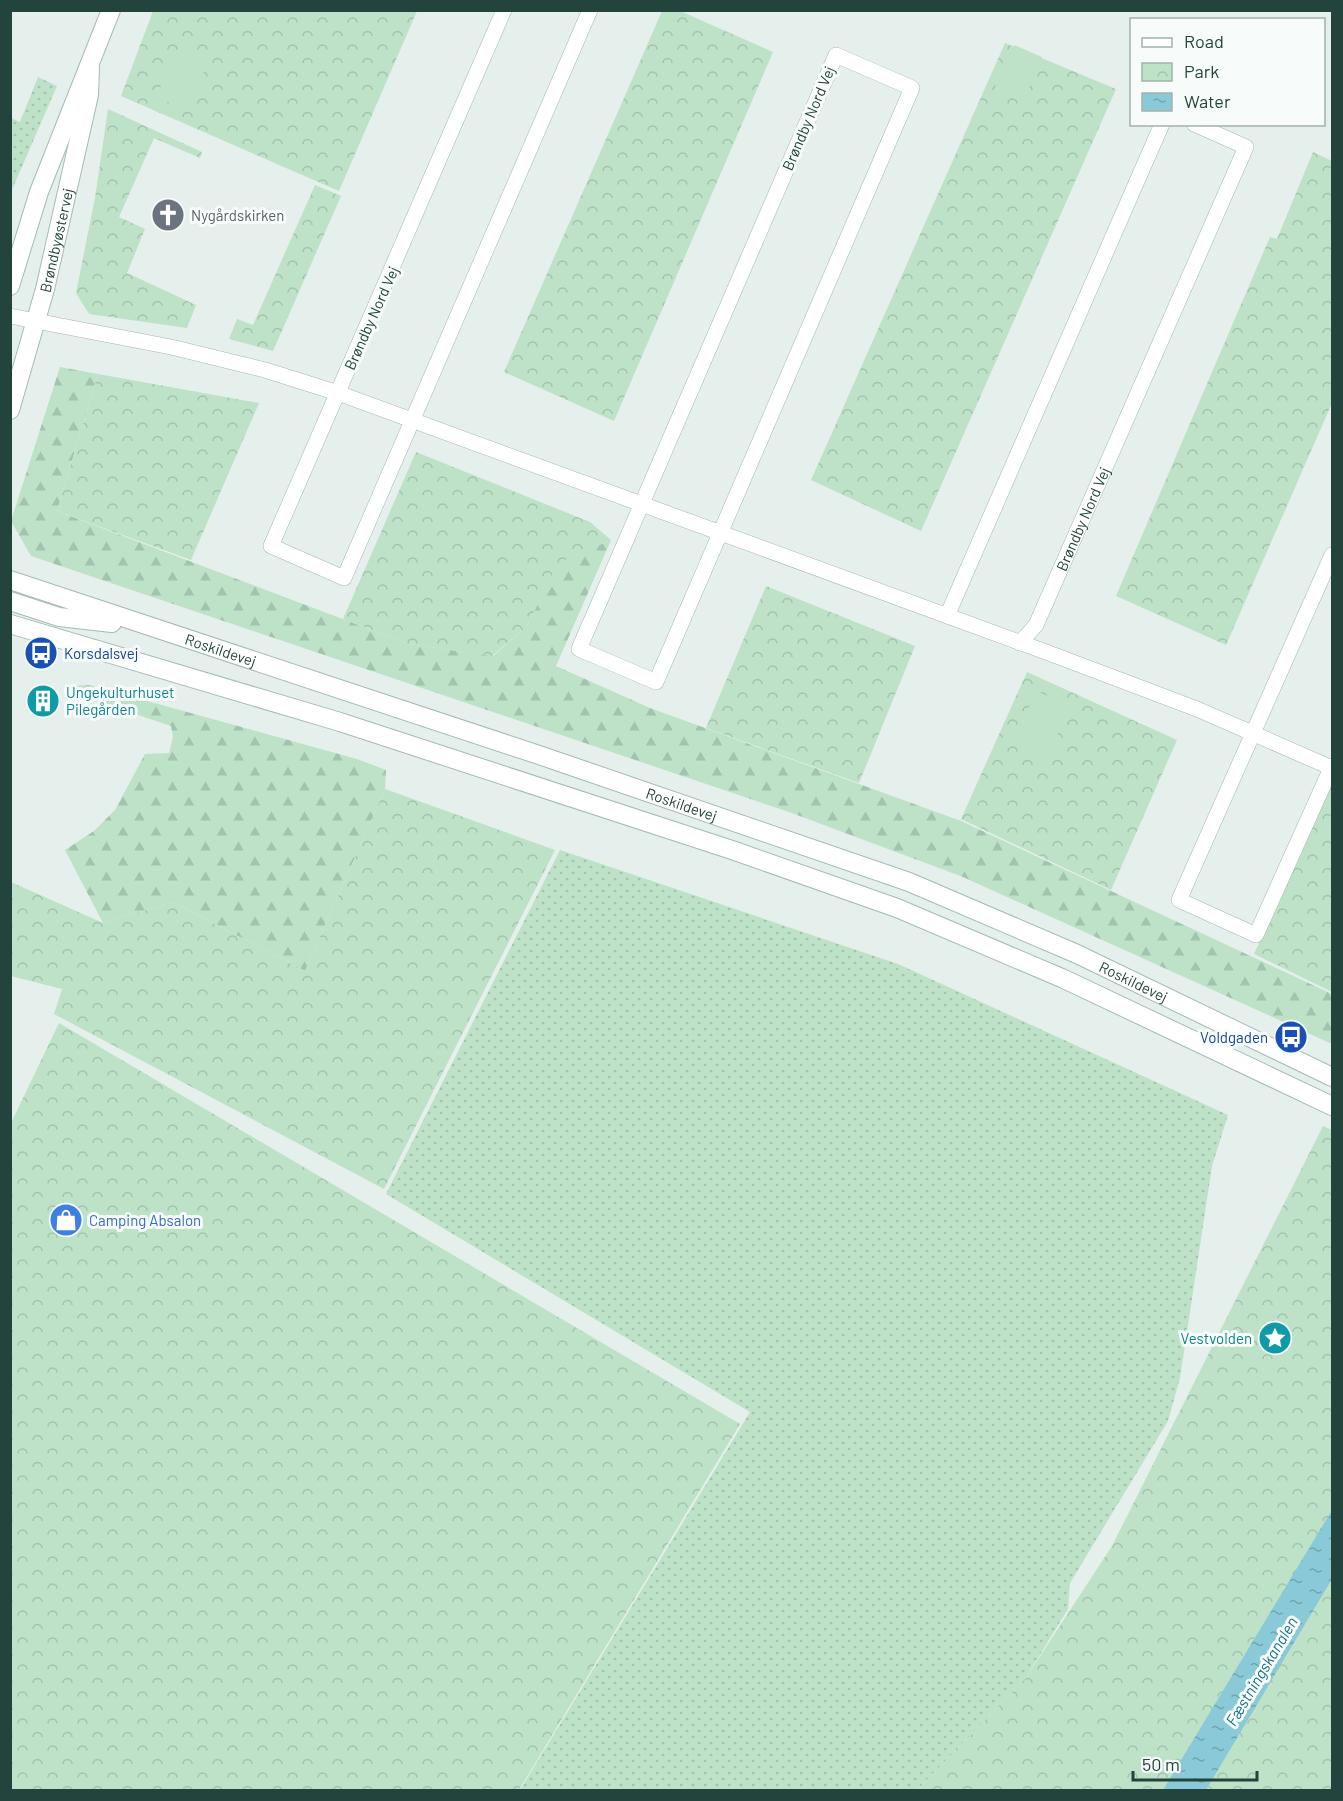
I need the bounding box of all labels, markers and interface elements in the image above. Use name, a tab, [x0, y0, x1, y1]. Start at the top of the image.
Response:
legend	[1130, 18, 1325, 126]
text: Road	[1184, 30, 1224, 52]
text: Park	[1184, 60, 1219, 82]
street label: Brøndby Nord Vej	[778, 63, 838, 173]
text: Water	[1184, 90, 1231, 112]
street label: Brøndbyøstervej	[36, 186, 77, 294]
church icon: Nygårdskirken	[150, 197, 186, 233]
place label: Nygårdskirken	[191, 206, 284, 224]
street label: Brøndby Nord Vej	[340, 263, 402, 373]
street label: Brøndby Nord Vej	[1052, 464, 1113, 574]
street label: Roskildevej	[183, 630, 259, 670]
bus stop icon: Korsdalsvej	[23, 635, 59, 671]
place label: Korsdalsvej	[64, 644, 138, 662]
building icon: Ungekulturhuset Pilegården	[25, 683, 61, 719]
place label: Ungekulturhuset Pilegården	[66, 683, 174, 718]
street label: Roskildevej	[644, 783, 720, 824]
street label: Roskildevej	[1096, 957, 1171, 1005]
bus stop icon: Voldgaden	[1273, 1019, 1309, 1055]
place label: Voldgaden	[1200, 1028, 1268, 1046]
shop icon: Camping Absalon	[48, 1202, 84, 1238]
place label: Camping Absalon	[89, 1211, 201, 1229]
place icon: Vestvolden	[1257, 1320, 1293, 1356]
place label: Vestvolden	[1181, 1329, 1252, 1347]
water label: Fæstningskanalen	[1221, 1613, 1301, 1729]
scale bar	[1133, 1744, 1258, 1782]
text: 50 m	[1142, 1753, 1180, 1775]

